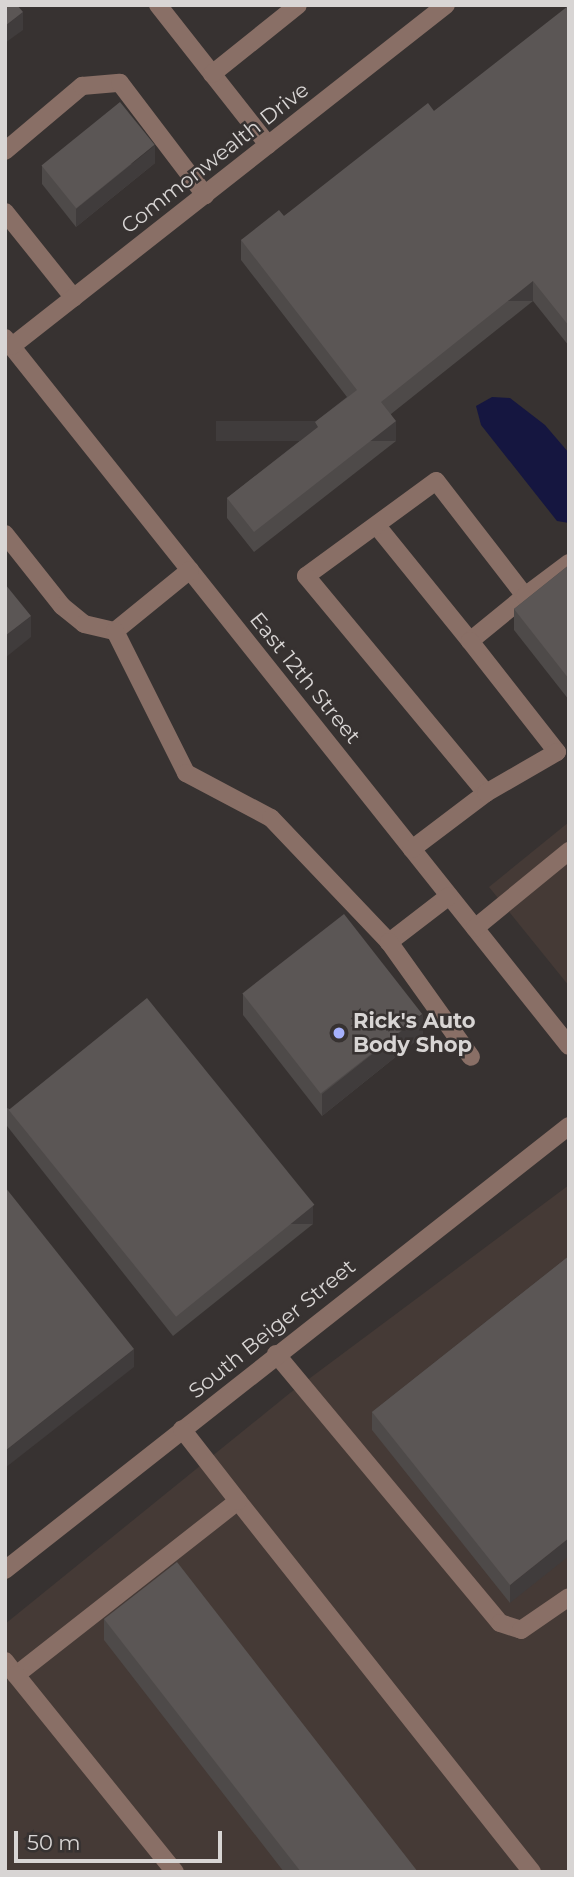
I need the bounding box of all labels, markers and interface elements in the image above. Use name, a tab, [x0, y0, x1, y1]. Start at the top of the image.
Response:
street label: Commonwealth Drive	[116, 77, 314, 239]
street label: East 12th Street	[244, 607, 366, 749]
place label: Rick's Auto Body Shop	[353, 1008, 476, 1058]
marker: Rick's Auto Body Shop	[331, 1025, 347, 1041]
street label: South Beiger Street	[184, 1254, 360, 1404]
scale bar	[18, 1818, 226, 1862]
text: 50 m	[27, 1830, 81, 1855]

